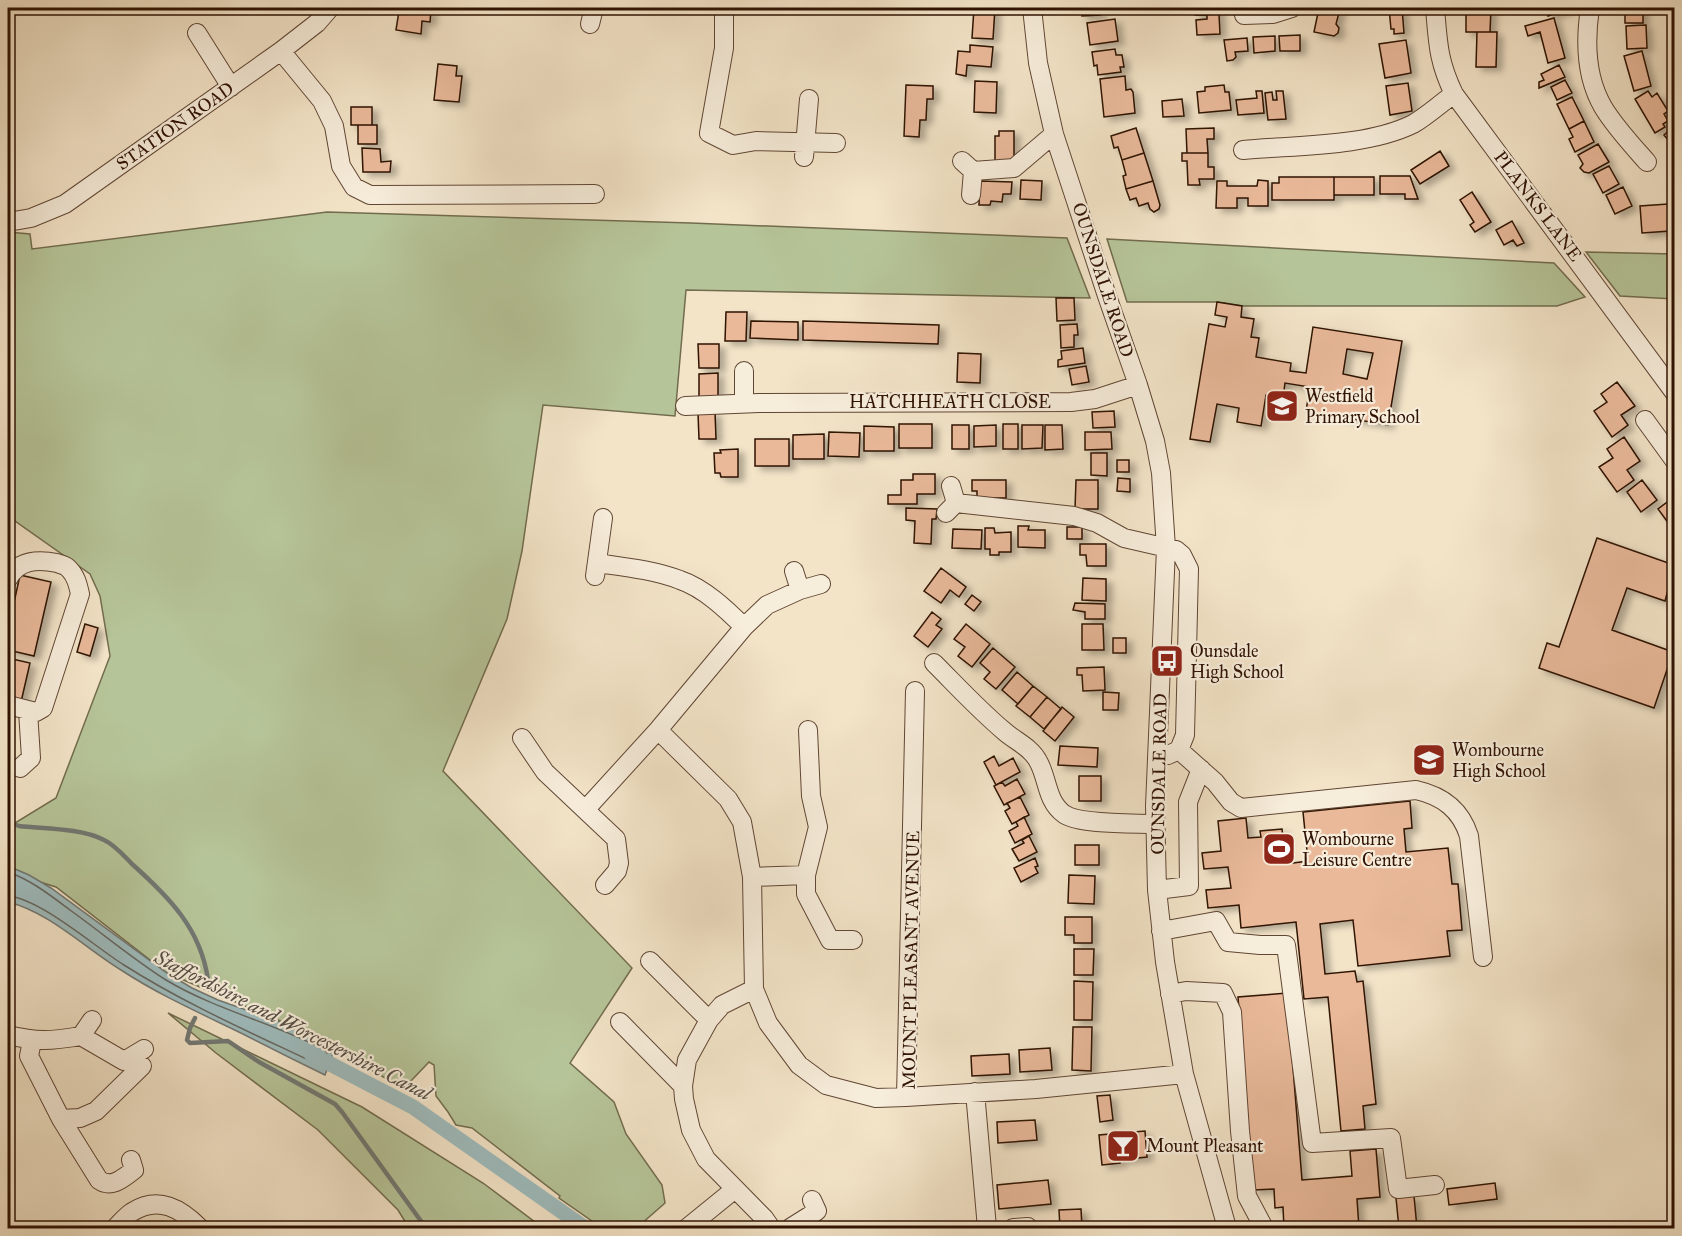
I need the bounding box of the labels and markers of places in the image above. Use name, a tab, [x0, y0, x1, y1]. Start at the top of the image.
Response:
place label: Westfield Primary School	[1305, 385, 1420, 428]
school or university icon: Westfield Primary School	[1264, 388, 1300, 424]
place label: Ounsdale High School	[1190, 640, 1284, 684]
bus stop icon: Ounsdale High School	[1149, 643, 1185, 679]
place label: Wombourne High School	[1452, 739, 1546, 783]
school or university icon: Wombourne High School	[1411, 742, 1447, 778]
place label: Wombourne Leisure Centre	[1302, 828, 1412, 871]
sports icon: Wombourne Leisure Centre	[1261, 831, 1297, 867]
bar icon: Mount Pleasant	[1105, 1128, 1141, 1164]
place label: Mount Pleasant	[1146, 1135, 1264, 1157]

